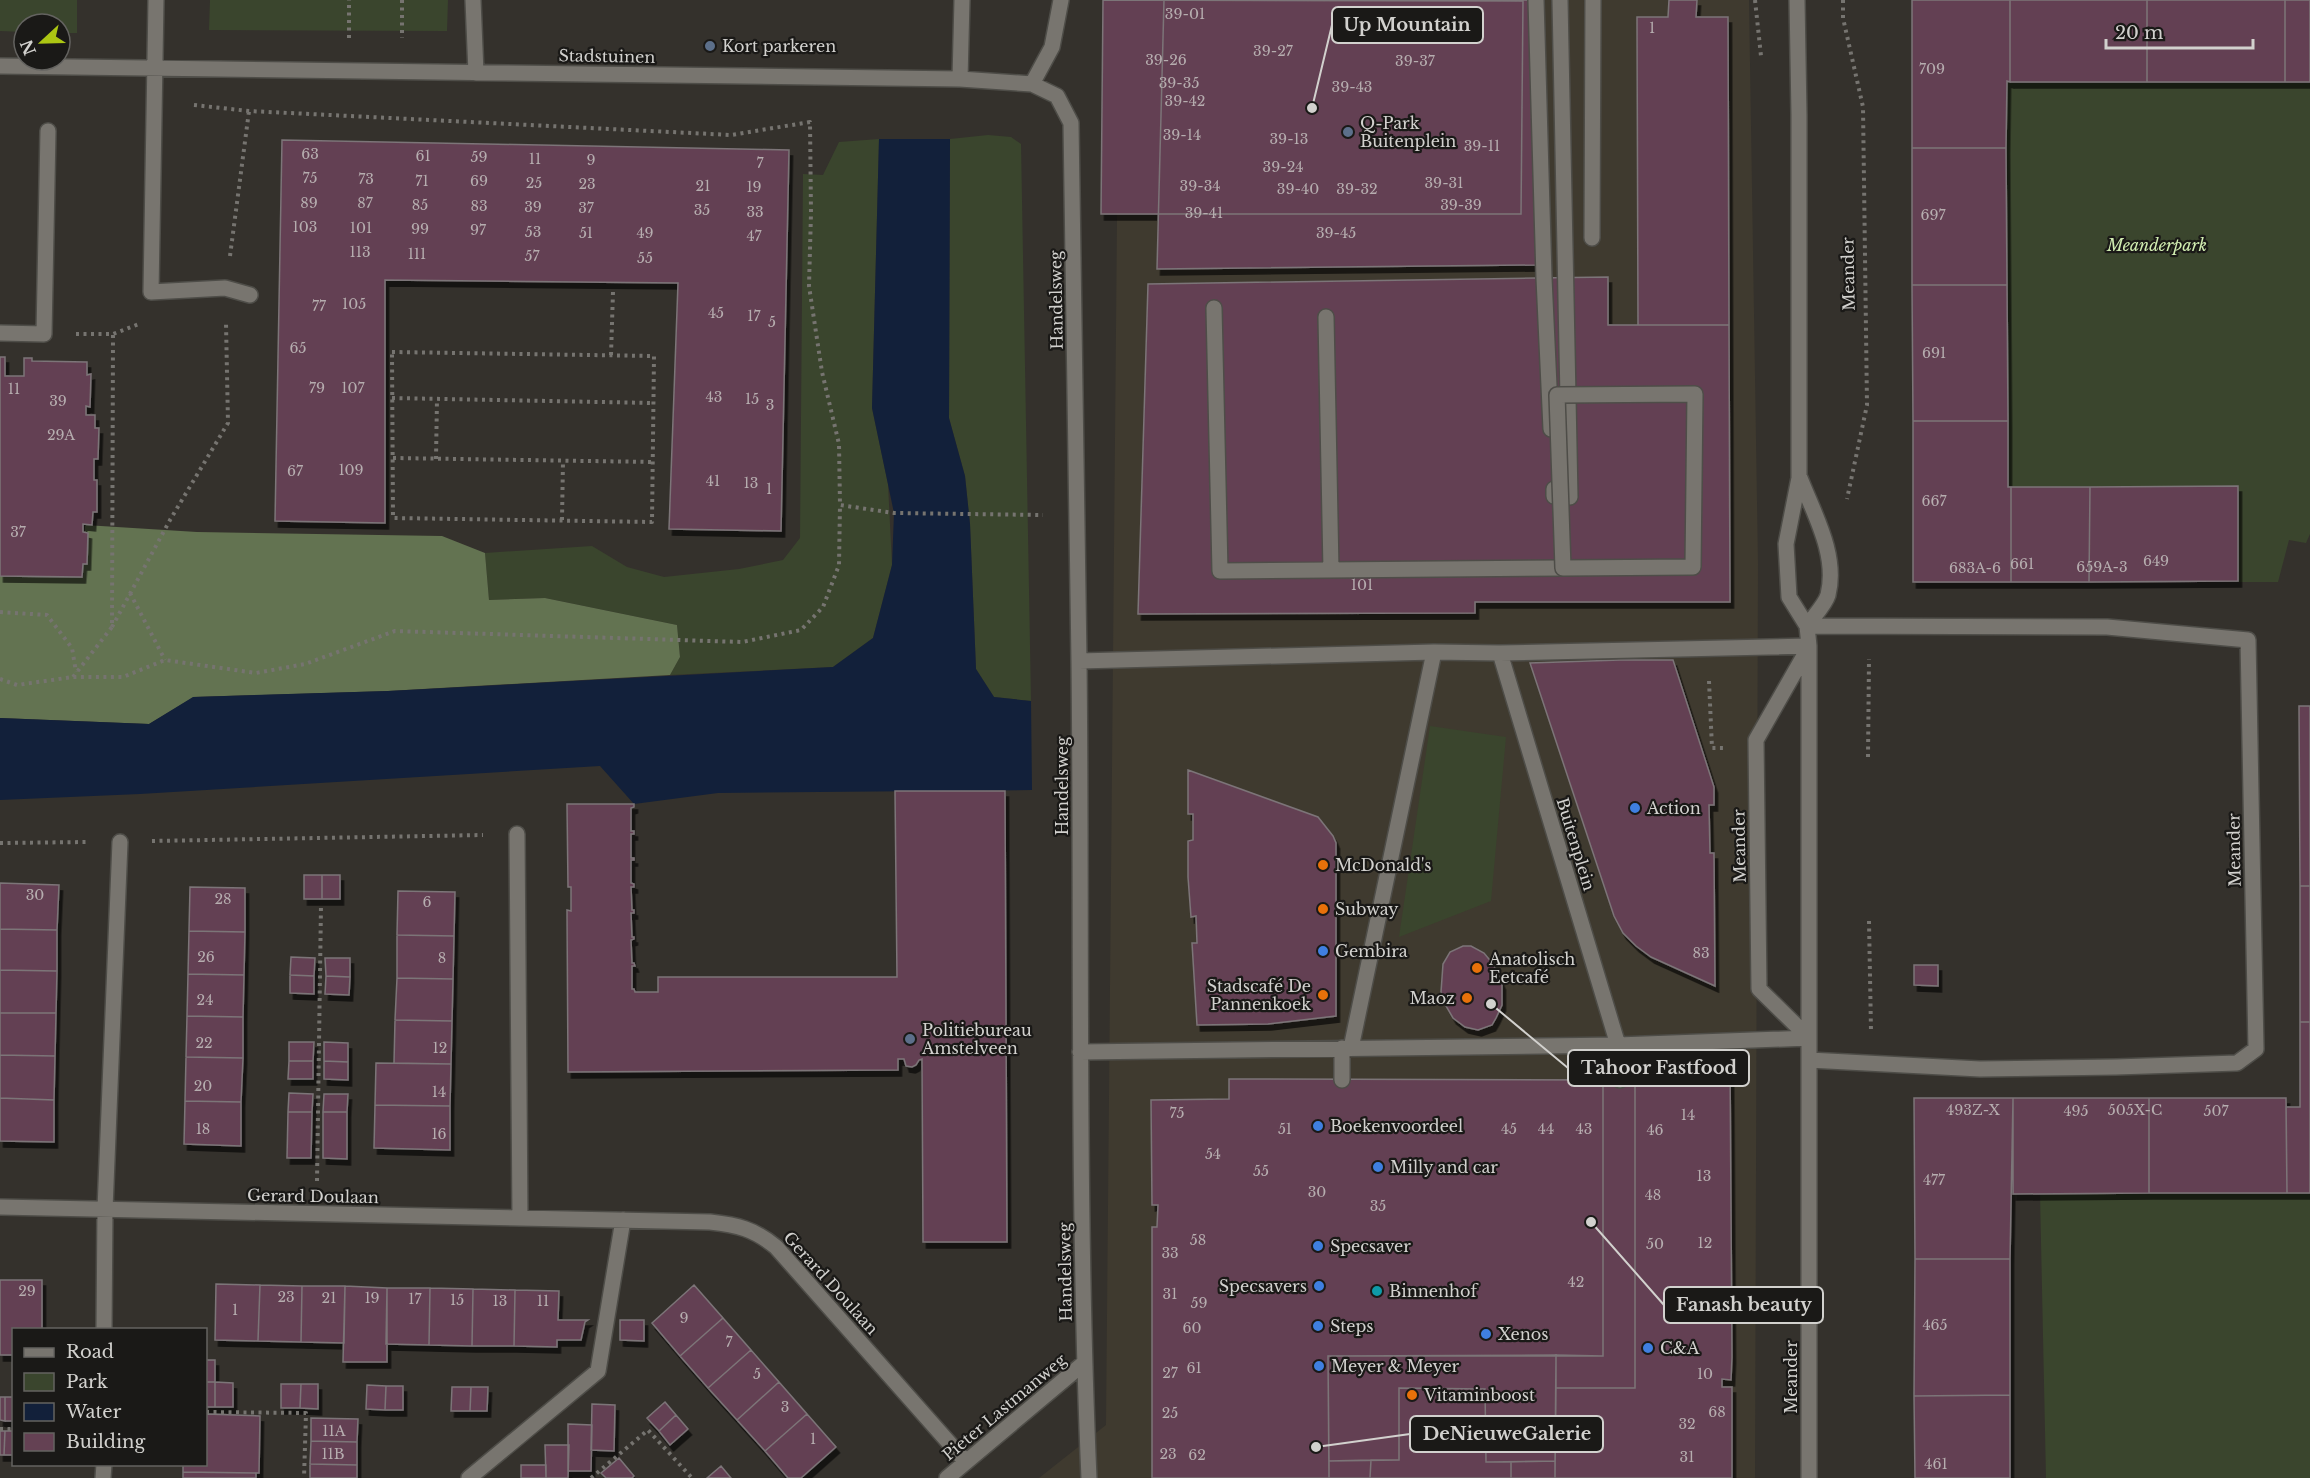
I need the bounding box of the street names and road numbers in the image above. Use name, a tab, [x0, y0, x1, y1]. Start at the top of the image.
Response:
street label: Stadstuinen	[559, 45, 655, 67]
street label: Meander	[1837, 237, 1859, 311]
street label: Handelsweg	[1045, 250, 1067, 350]
street label: Handelsweg	[1052, 736, 1072, 836]
street label: Buitenplein	[1552, 795, 1600, 893]
street label: Meander	[1728, 809, 1750, 883]
street label: Meander	[2223, 813, 2245, 887]
street label: Gerard Doulaan	[247, 1185, 379, 1207]
street label: Handelsweg	[1054, 1222, 1076, 1322]
street label: Gerard Doulaan	[779, 1227, 883, 1339]
street label: Meander	[1781, 1340, 1801, 1414]
street label: Pieter Lastmanweg	[938, 1349, 1070, 1465]

